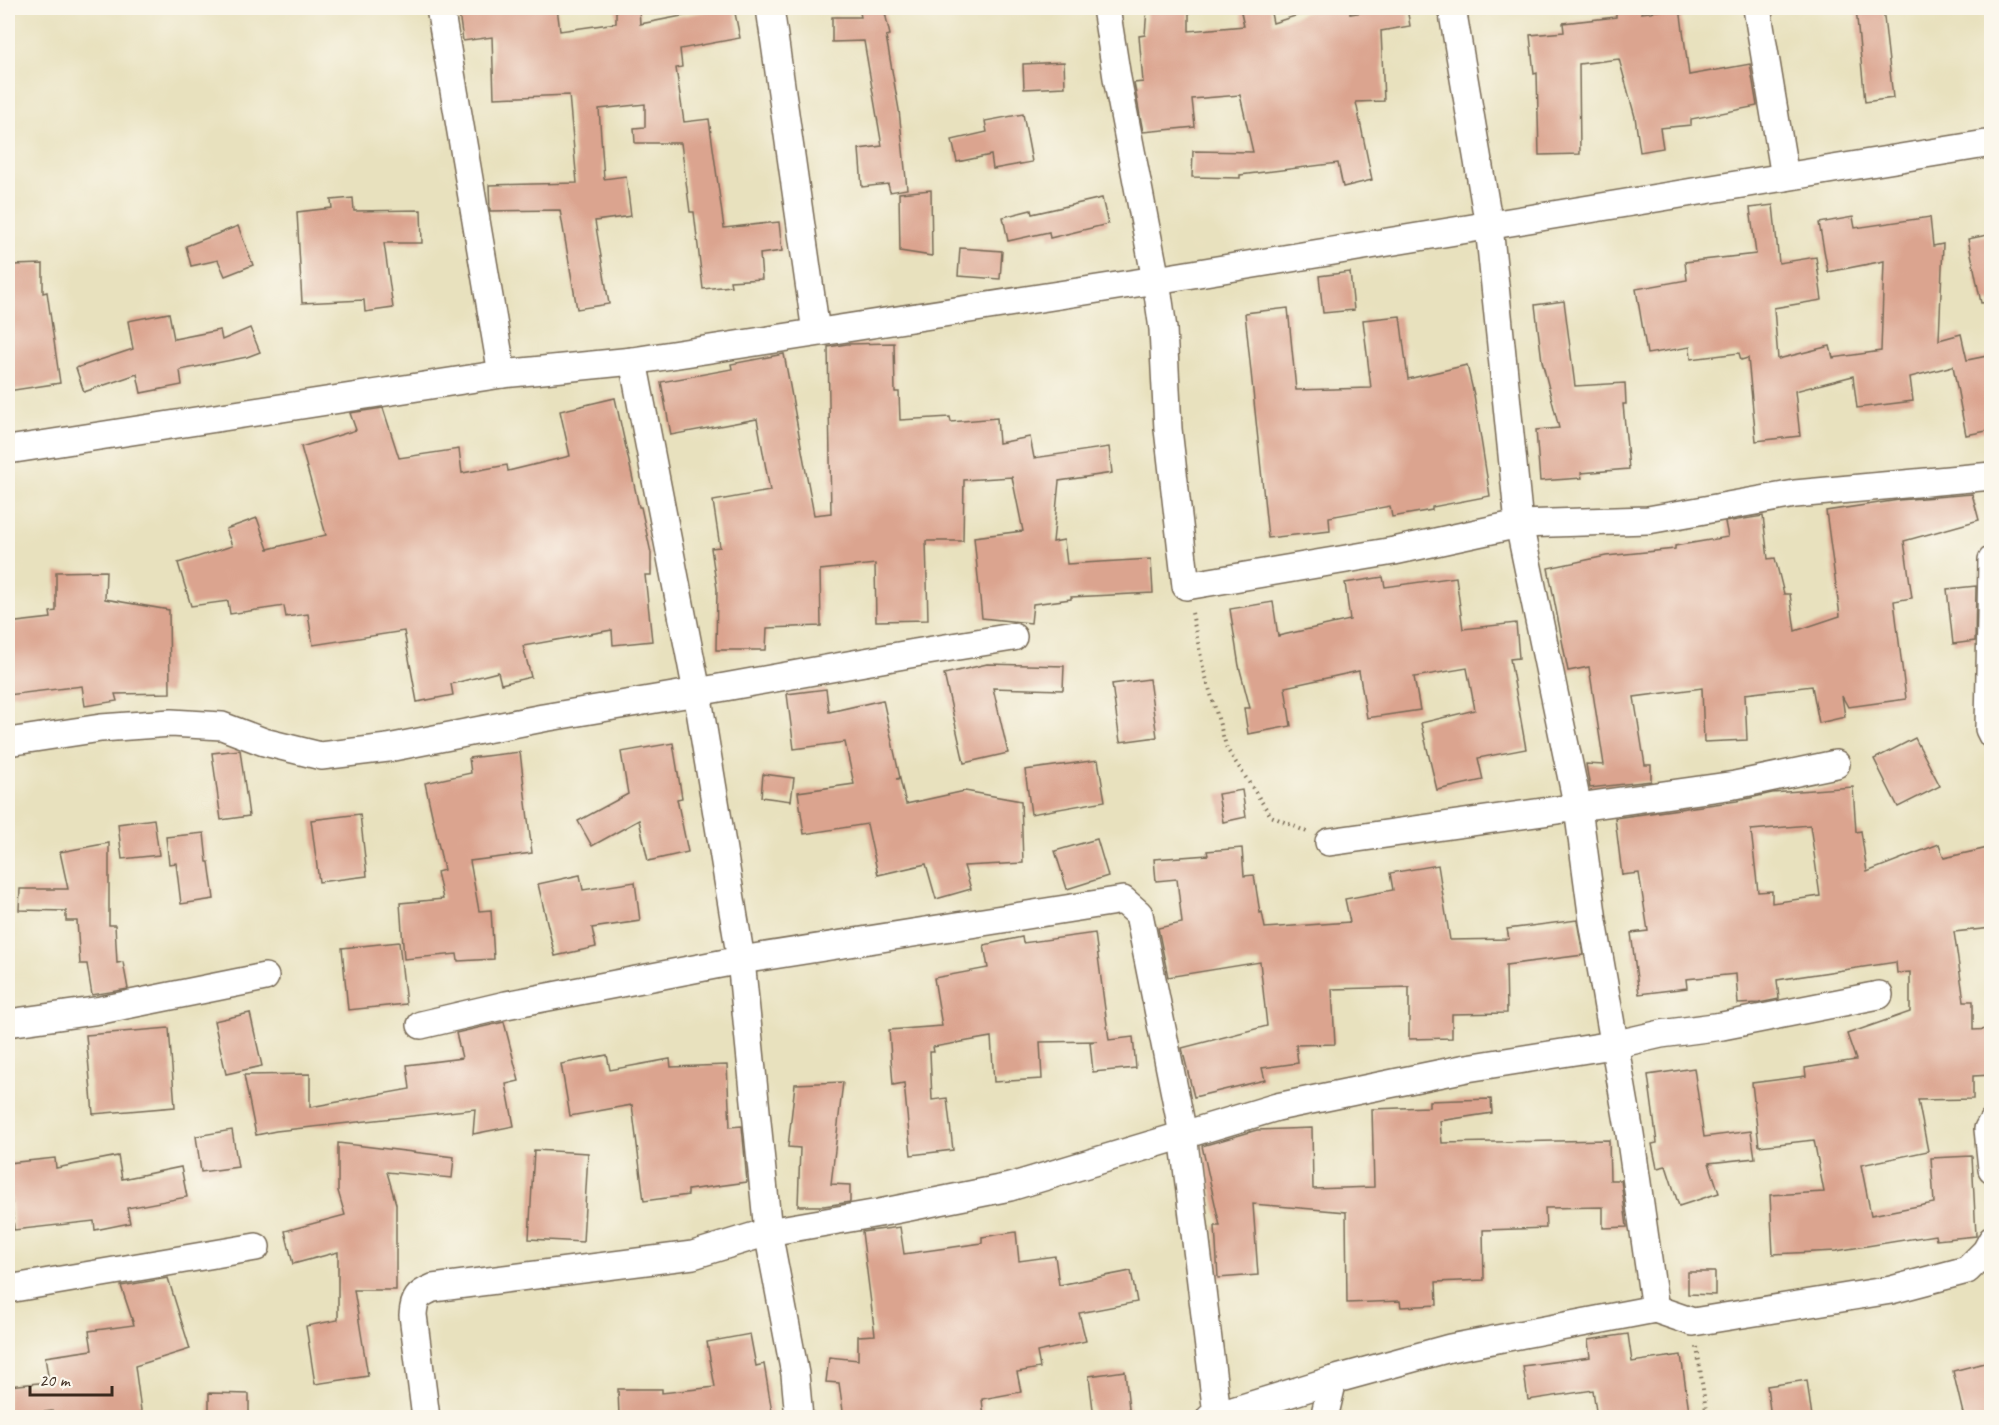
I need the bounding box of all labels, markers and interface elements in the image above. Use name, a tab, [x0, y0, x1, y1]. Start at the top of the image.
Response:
scale bar	[30, 1359, 112, 1397]
text: 20 m	[39, 1369, 72, 1391]

